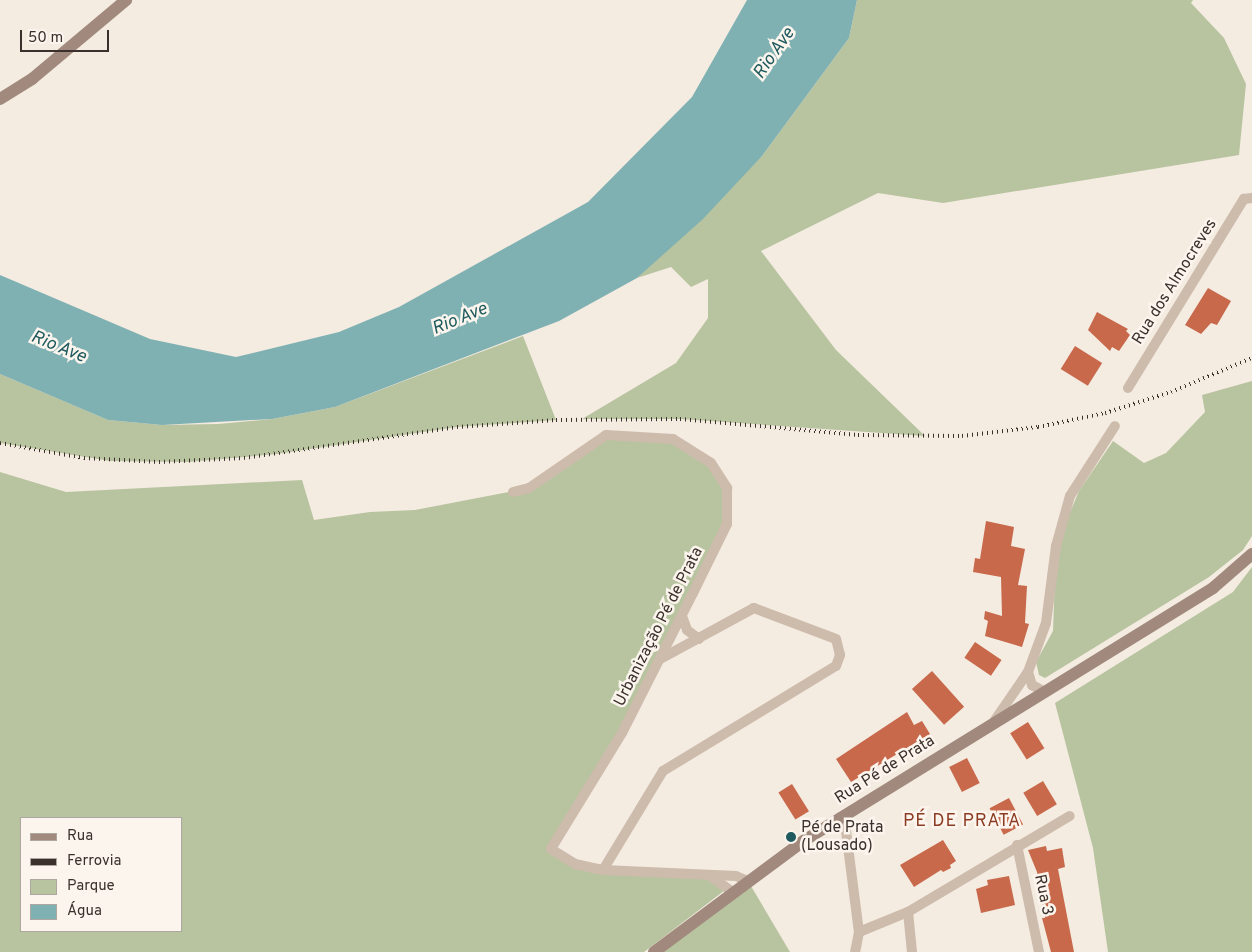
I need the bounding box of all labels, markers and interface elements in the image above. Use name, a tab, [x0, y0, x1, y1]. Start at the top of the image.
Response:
scale bar	[22, 20, 111, 52]
water label: Rio Ave	[749, 24, 801, 84]
text: 50 m	[28, 29, 63, 48]
street label: Rua dos Almocreves	[1128, 215, 1222, 349]
water label: Rio Ave	[429, 299, 491, 341]
water label: Rio Ave	[27, 327, 89, 369]
street label: Urbanização Pé de Prata	[610, 544, 708, 710]
street label: Rua Pé de Prata	[832, 732, 938, 808]
district label: PÉ DE PRATA	[902, 811, 1022, 833]
legend	[20, 817, 182, 932]
place label: Pé de Prata (Lousado)	[801, 818, 883, 856]
text: Rua	[67, 827, 93, 846]
marker: Pé de Prata (Lousado)	[785, 831, 797, 843]
text: Ferrovia	[67, 852, 121, 871]
street label: Rua 3	[1029, 873, 1057, 917]
text: Parque	[67, 877, 115, 896]
text: Água	[67, 902, 102, 921]

